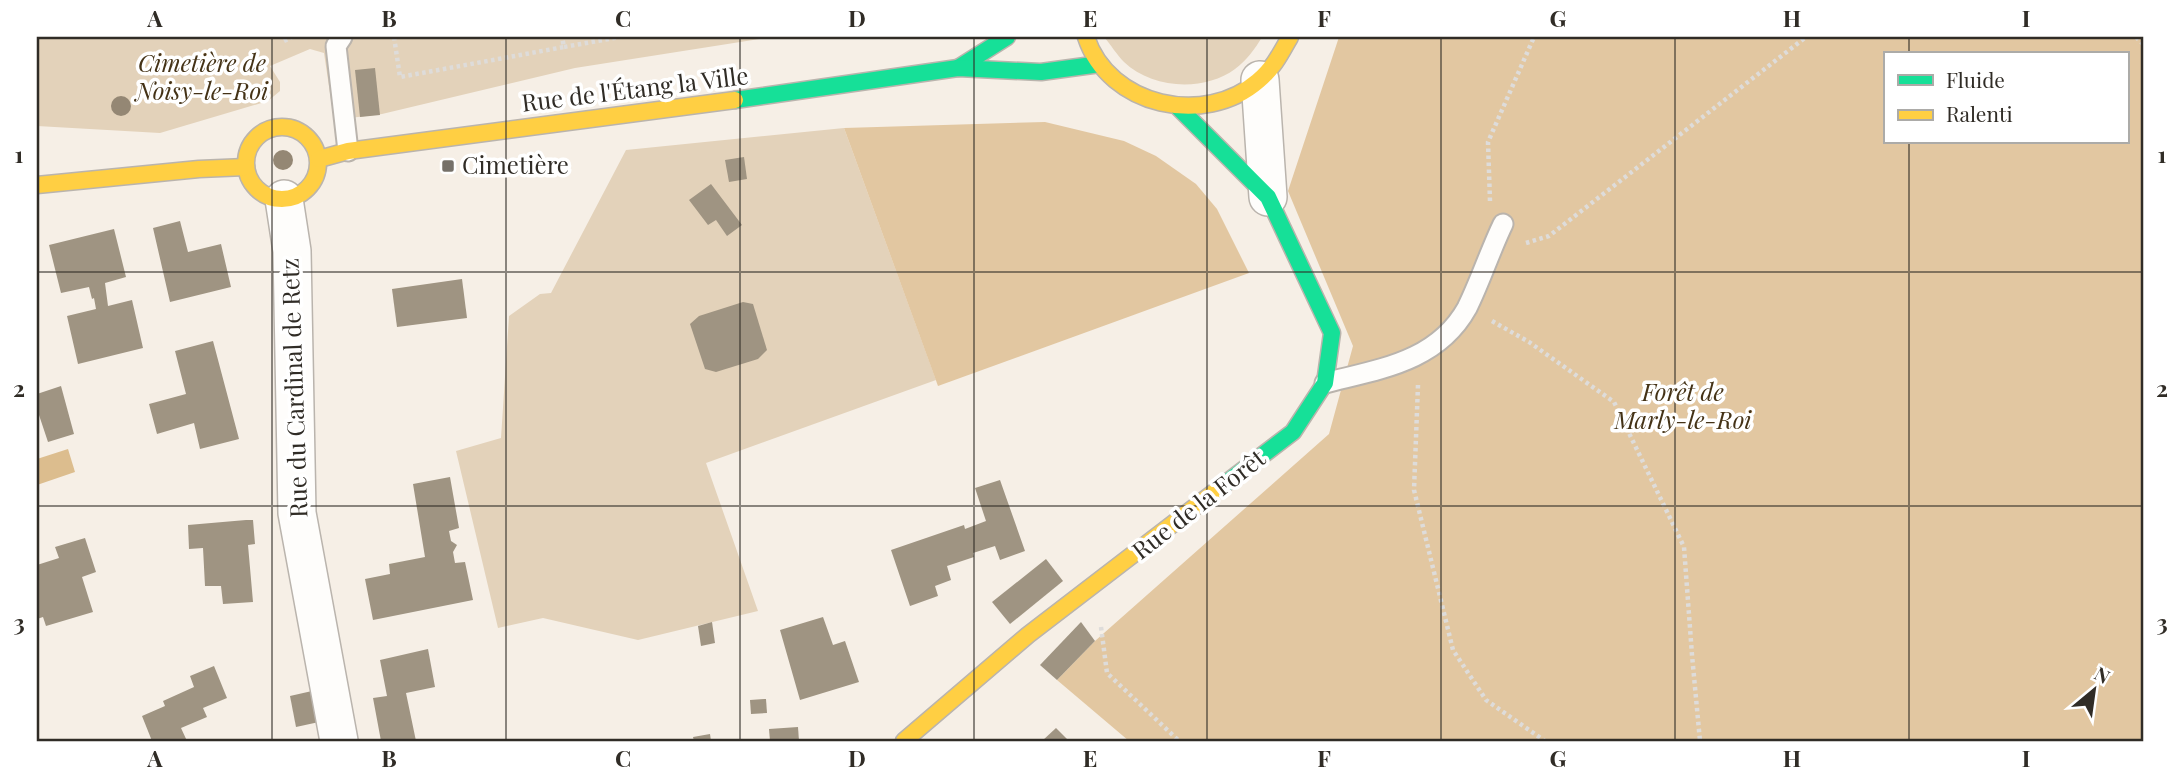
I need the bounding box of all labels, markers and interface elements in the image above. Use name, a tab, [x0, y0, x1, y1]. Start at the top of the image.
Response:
text: A	[146, 2, 163, 33]
text: B	[381, 2, 397, 33]
text: C	[615, 2, 631, 33]
text: D	[848, 2, 866, 33]
text: E	[1083, 2, 1097, 33]
text: F	[1317, 2, 1331, 33]
text: G	[1550, 2, 1567, 33]
text: H	[1783, 2, 1801, 33]
text: I	[2022, 2, 2030, 33]
park label: Cimetière de Noisy-le-Roi	[134, 46, 269, 106]
legend	[1884, 52, 2128, 144]
street label: Rue de l'Étang la Ville	[520, 58, 750, 118]
text: Fluide	[1946, 65, 2005, 93]
text: Ralenti	[1946, 99, 2013, 127]
text: 1	[15, 138, 24, 169]
text: 1	[2158, 138, 2167, 169]
place label: Cimetière	[462, 148, 569, 180]
marker: Cimetière	[440, 158, 456, 174]
street label: Rue du Cardinal de Retz	[272, 258, 314, 519]
text: 2	[13, 372, 25, 403]
text: 2	[2156, 372, 2168, 403]
park label: Forêt de Marly-le-Roi	[1613, 375, 1752, 435]
street label: Rue de la Forêt	[1125, 441, 1271, 565]
text: 3	[13, 606, 25, 637]
text: 3	[2156, 606, 2168, 637]
north arrow	[2058, 656, 2128, 726]
text: N	[2090, 660, 2115, 689]
text: A	[146, 742, 163, 773]
text: B	[381, 742, 397, 773]
text: C	[615, 742, 631, 773]
text: D	[848, 742, 866, 773]
text: E	[1083, 742, 1097, 773]
text: F	[1317, 742, 1331, 773]
text: G	[1550, 742, 1567, 773]
text: H	[1783, 742, 1801, 773]
text: I	[2022, 742, 2030, 773]

